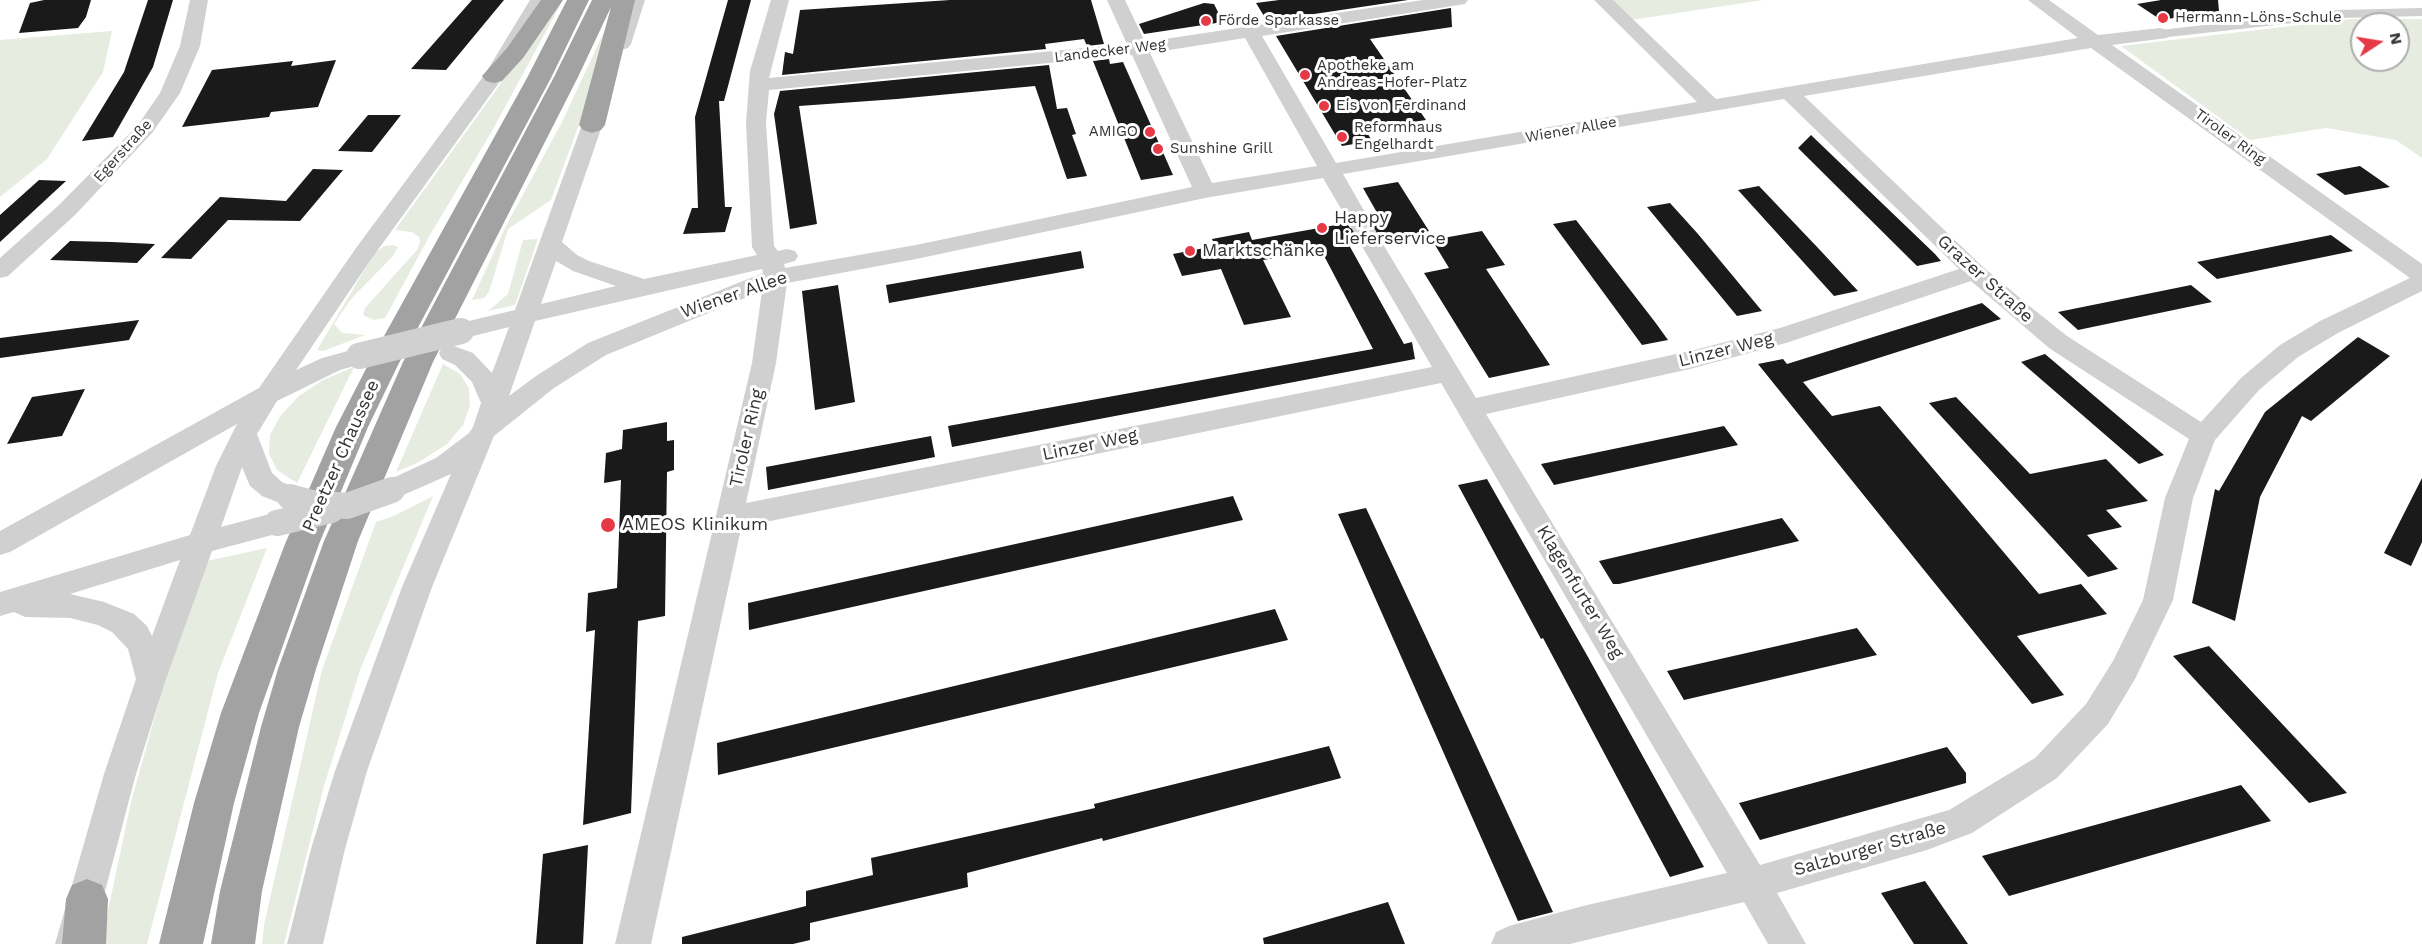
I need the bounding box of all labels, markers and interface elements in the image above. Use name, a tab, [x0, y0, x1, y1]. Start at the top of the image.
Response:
place label: Hermann-Löns-Schule	[2175, 9, 2342, 27]
marker: Hermann-Löns-Schule	[2156, 11, 2170, 25]
place label: Förde Sparkasse	[1218, 12, 1339, 30]
north arrow	[2350, 12, 2410, 72]
marker: Förde Sparkasse	[1199, 14, 1213, 28]
text: N	[2386, 31, 2407, 46]
street label: Landecker Weg	[1053, 35, 1167, 67]
place label: Apotheke am Andreas-Hofer-Platz	[1317, 57, 1467, 92]
marker: Apotheke am Andreas-Hofer-Platz	[1298, 68, 1312, 82]
place label: Eis von Ferdinand	[1336, 97, 1466, 115]
marker: Eis von Ferdinand	[1317, 99, 1331, 113]
street label: Tiroler Ring	[2191, 105, 2269, 169]
street label: Wiener Allee	[1524, 113, 1618, 147]
street label: Egerstraße	[90, 116, 156, 186]
place label: Reformhaus Engelhardt	[1354, 119, 1442, 154]
place label: AMIGO	[1089, 123, 1138, 141]
marker: AMIGO	[1143, 125, 1157, 139]
marker: Reformhaus Engelhardt	[1335, 130, 1349, 144]
place label: Sunshine Grill	[1170, 140, 1272, 158]
marker: Sunshine Grill	[1151, 142, 1165, 156]
place label: Happy Lieferservice	[1334, 207, 1446, 250]
marker: Happy Lieferservice	[1315, 221, 1329, 235]
street label: Grazer Straße	[1933, 230, 2037, 328]
place label: Marktschänke	[1202, 240, 1325, 262]
marker: Marktschänke	[1183, 244, 1197, 258]
street label: Wiener Allee	[678, 267, 790, 323]
street label: Linzer Weg	[1676, 328, 1776, 372]
street label: Preetzer Chaussee	[298, 377, 384, 535]
street label: Tiroler Ring	[725, 387, 769, 489]
street label: Linzer Weg	[1040, 424, 1140, 466]
place label: AMEOS Klinikum	[622, 514, 768, 536]
marker: AMEOS Klinikum	[599, 516, 617, 534]
street label: Klagenfurter Weg	[1532, 521, 1628, 663]
street label: Salzburger Straße	[1791, 817, 1949, 881]

